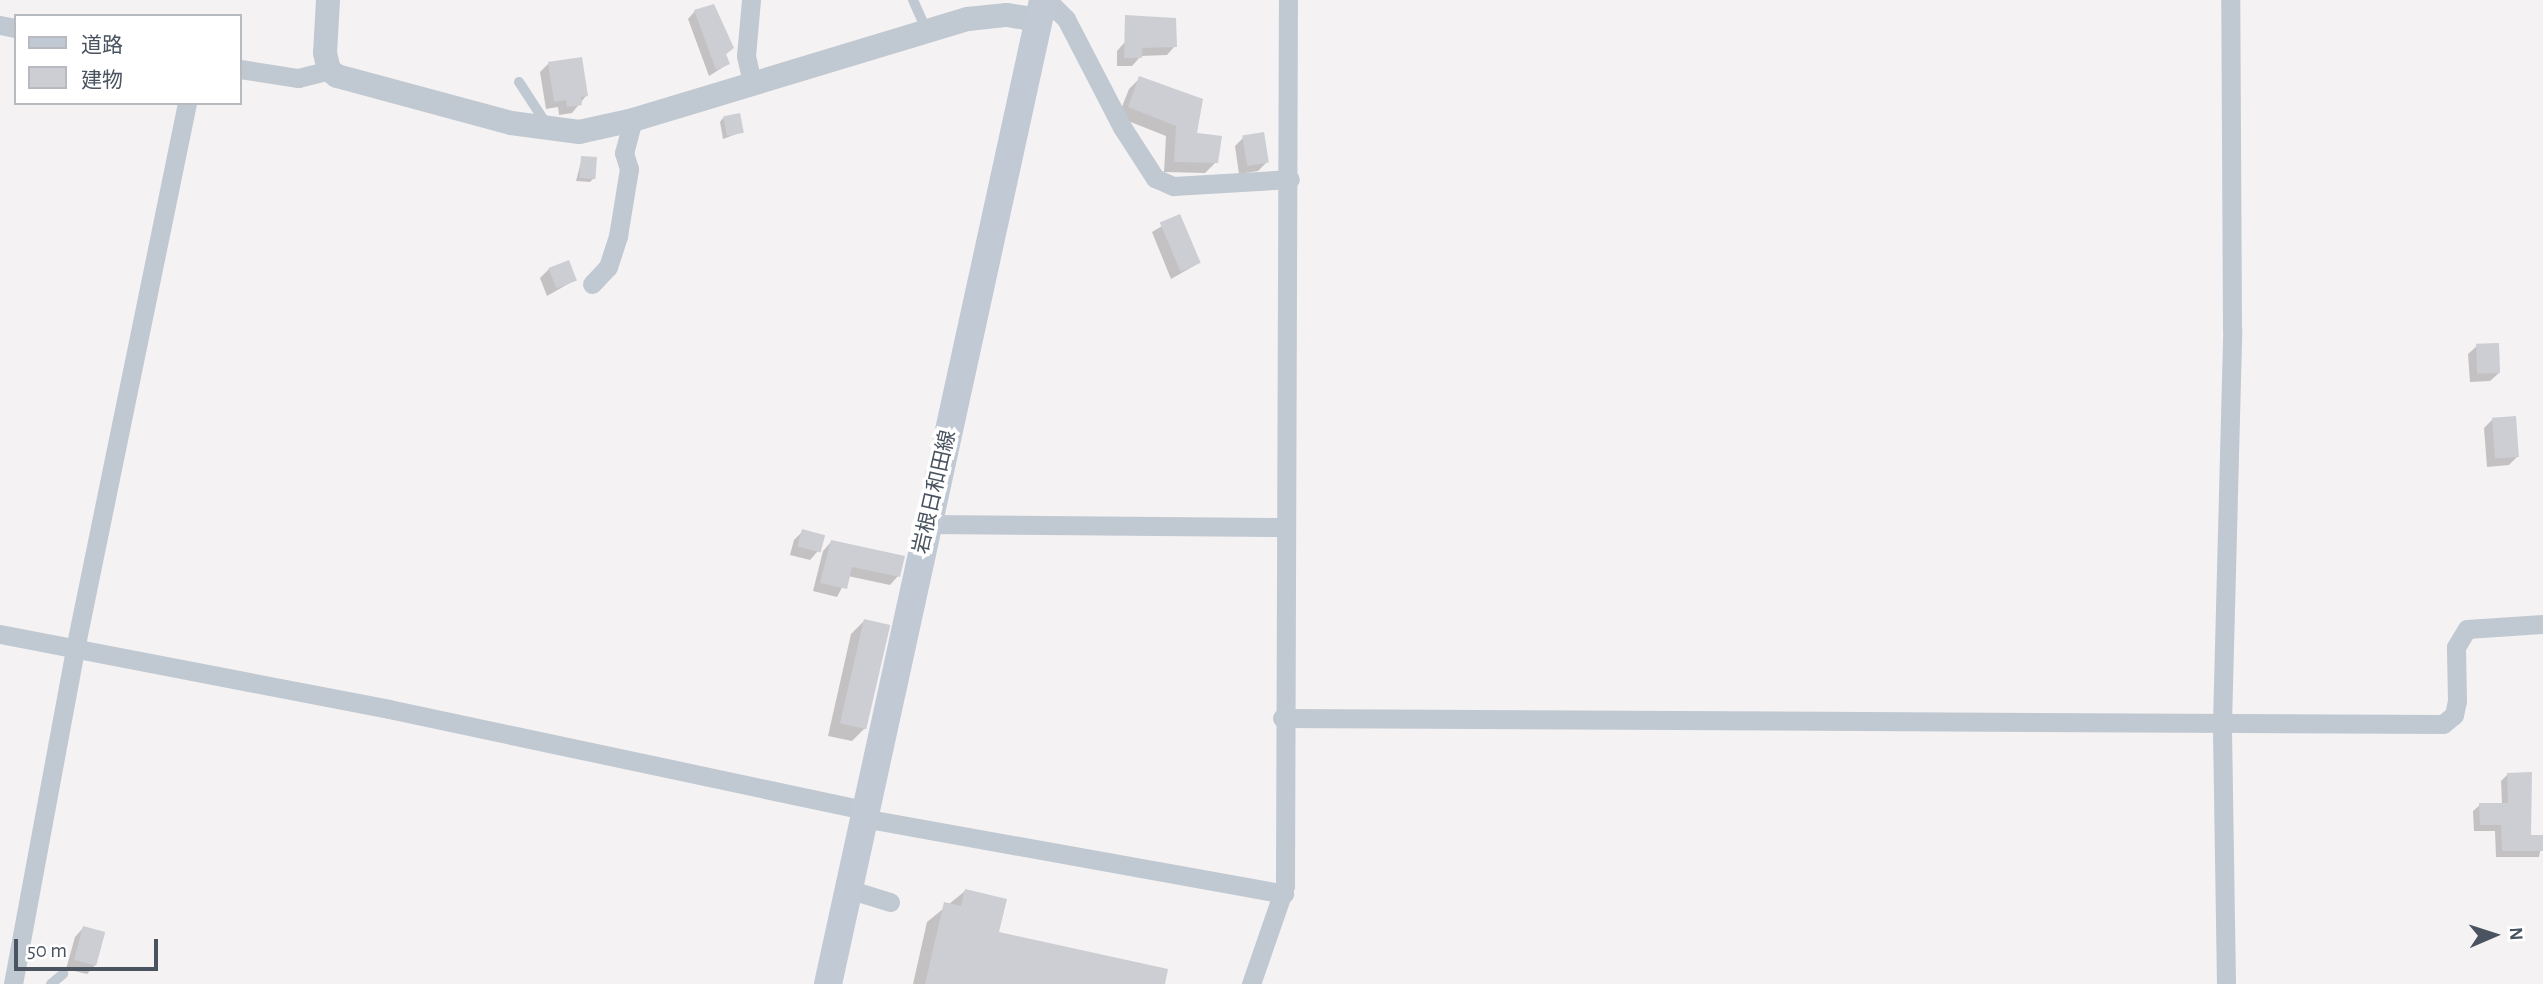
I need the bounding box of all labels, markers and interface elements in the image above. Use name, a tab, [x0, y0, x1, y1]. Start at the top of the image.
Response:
legend	[14, 14, 242, 105]
text: 道路	[81, 35, 123, 56]
text: 建物	[81, 70, 123, 91]
street label: 岩根日和田線	[909, 428, 961, 556]
north arrow	[2459, 900, 2529, 970]
scale bar	[18, 925, 161, 969]
text: N	[2506, 927, 2525, 941]
text: 50 m	[27, 940, 67, 961]

